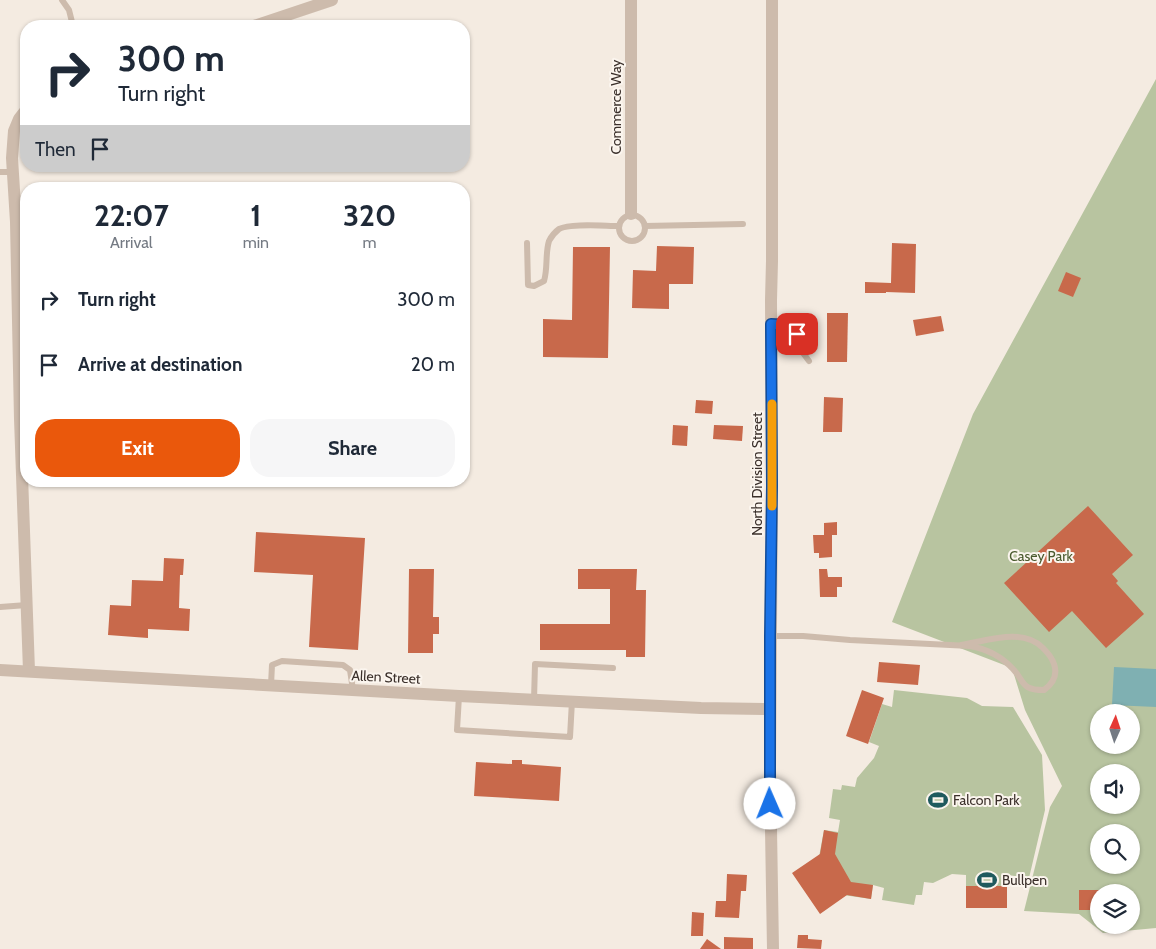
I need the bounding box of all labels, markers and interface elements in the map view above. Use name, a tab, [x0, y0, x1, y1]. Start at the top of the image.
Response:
text: 300 m	[118, 37, 225, 80]
icon: right	[35, 40, 100, 105]
street label: Commerce Way	[607, 60, 625, 154]
text: Turn right	[118, 80, 205, 107]
icon: arrive	[86, 135, 114, 163]
text: Then	[35, 138, 76, 161]
text: 22:07	[94, 197, 169, 234]
text: 1	[250, 197, 261, 234]
text: 320	[343, 197, 396, 234]
text: Arrival	[110, 233, 153, 252]
text: min	[243, 233, 269, 252]
text: m	[362, 233, 377, 252]
icon: right	[35, 286, 63, 314]
text: Turn right	[78, 288, 156, 311]
text: 300 m	[397, 288, 455, 311]
pin	[776, 313, 818, 355]
icon: arrive	[783, 320, 811, 348]
icon: arrive	[35, 351, 63, 379]
text: Arrive at destination	[78, 353, 242, 376]
text: 20 m	[411, 353, 455, 376]
street label: North Division Street	[748, 412, 766, 536]
button: Exit	[35, 419, 240, 477]
button: Share	[250, 419, 455, 477]
park label: Casey Park	[1009, 547, 1074, 565]
street label: Allen Street	[351, 666, 421, 688]
north arrow	[1090, 704, 1140, 754]
map controls	[1090, 704, 1140, 934]
button: sound	[1090, 764, 1140, 814]
position arrow	[743, 777, 795, 829]
sports icon: Falcon Park	[927, 789, 949, 811]
place label: Falcon Park	[953, 791, 1020, 809]
button: search	[1090, 824, 1140, 874]
sports icon: Bullpen	[976, 869, 998, 891]
place label: Bullpen	[1002, 871, 1047, 889]
button: layers	[1090, 884, 1140, 934]

